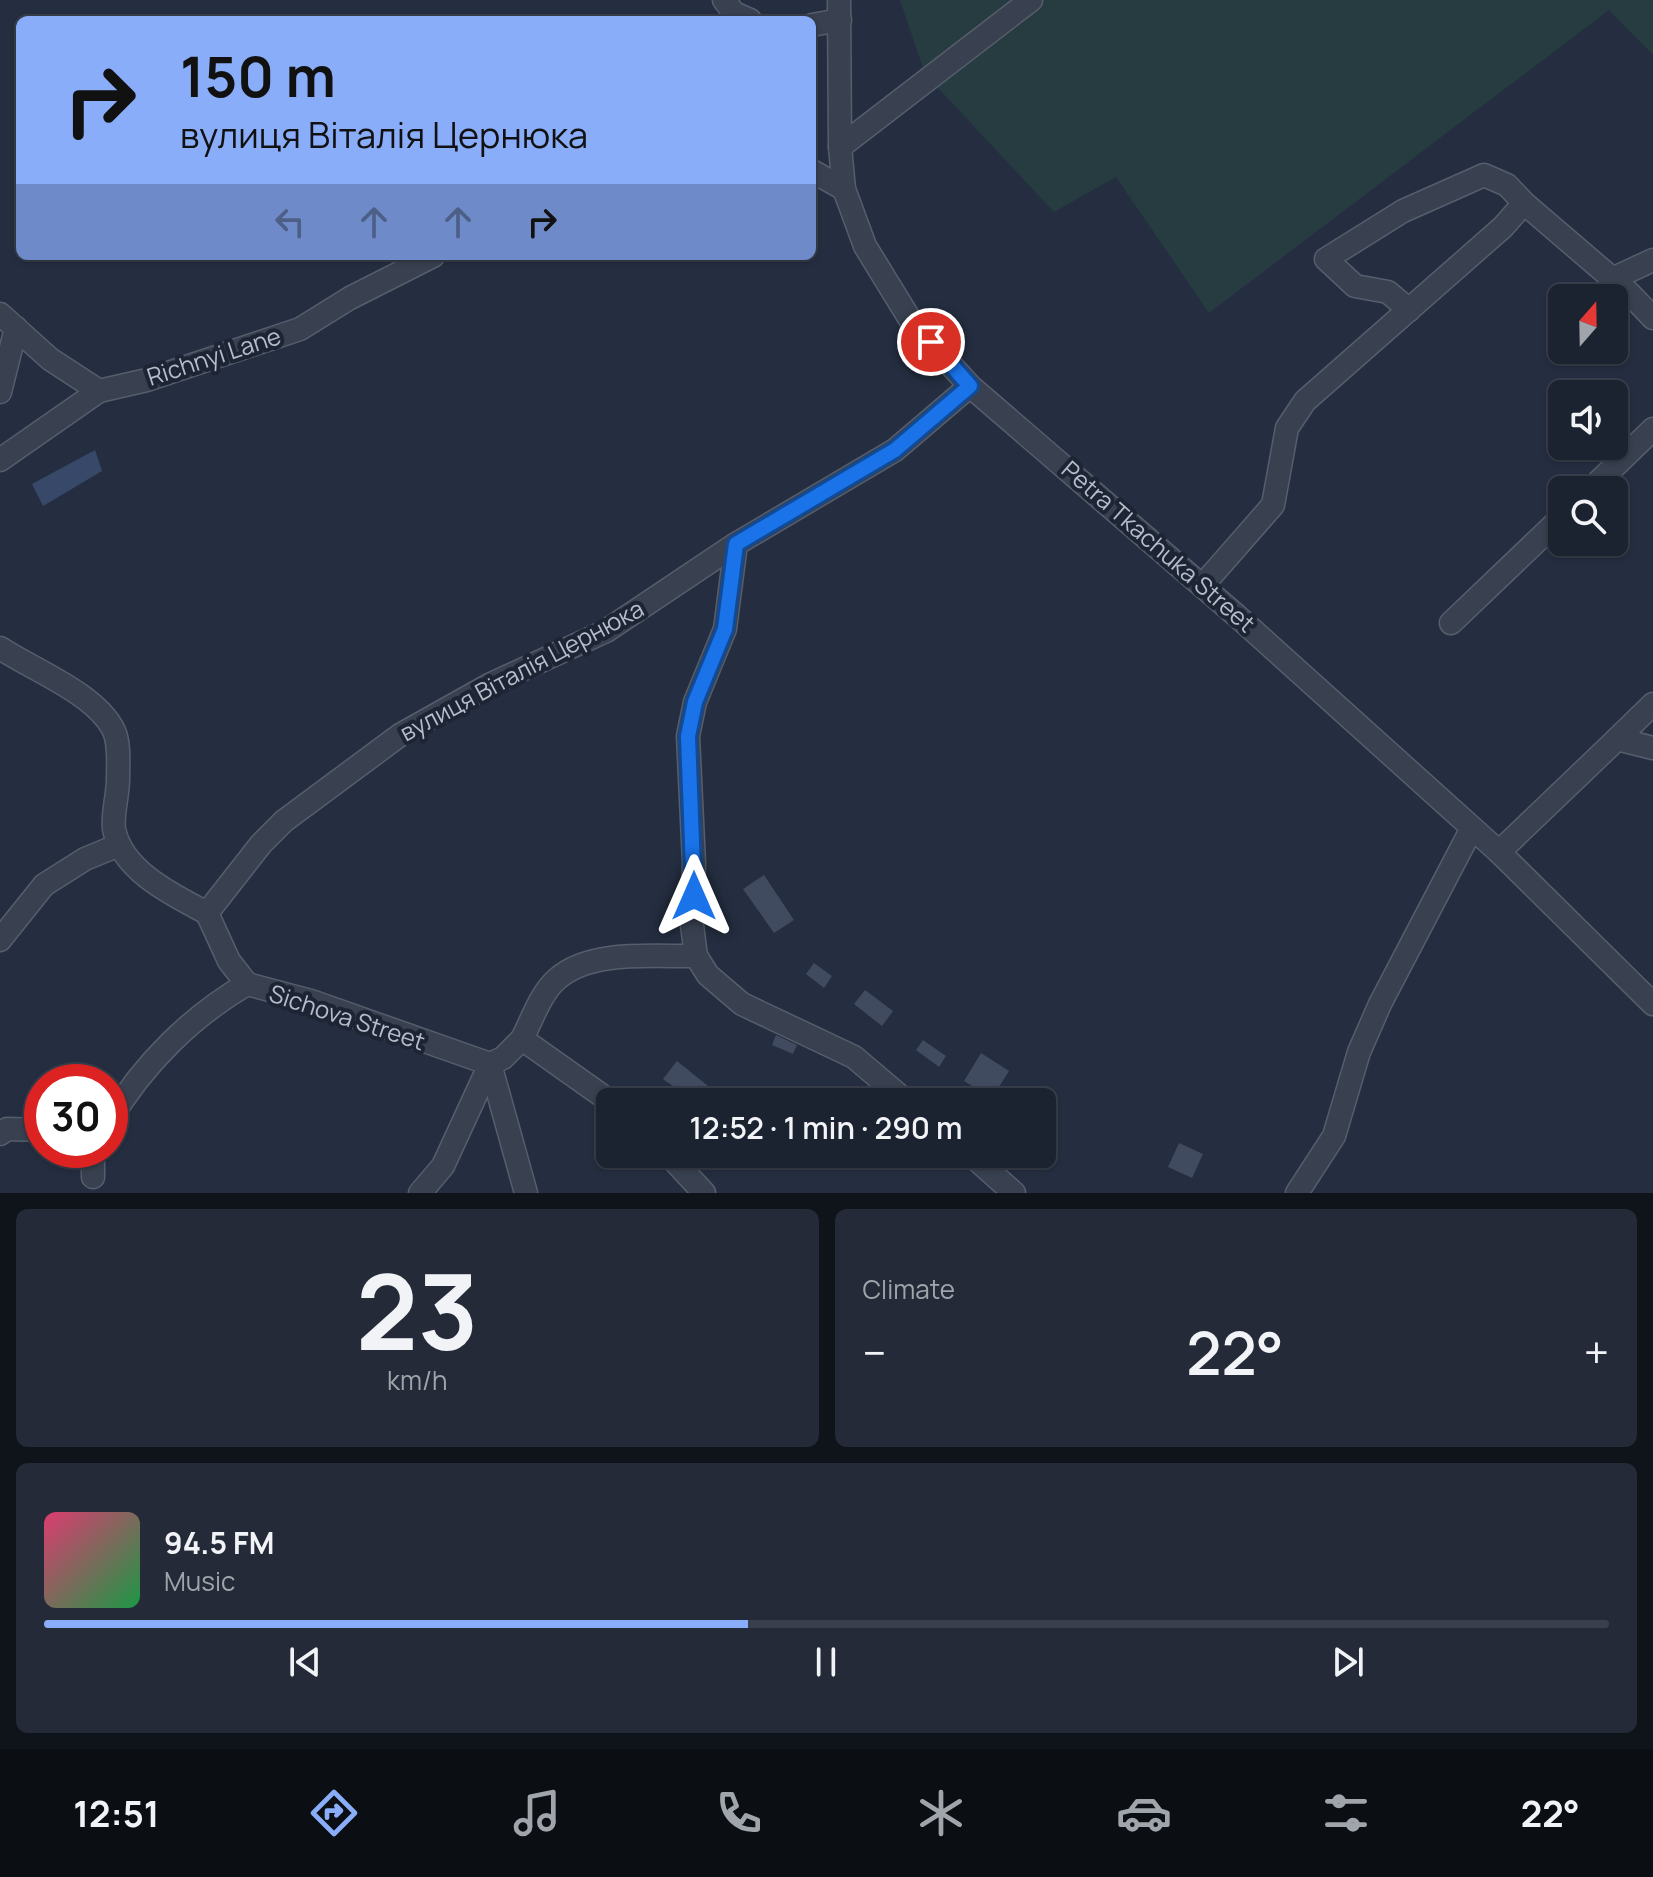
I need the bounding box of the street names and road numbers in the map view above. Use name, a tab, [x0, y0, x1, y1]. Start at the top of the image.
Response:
street label: Richnyi Lane	[142, 318, 285, 393]
street label: Petra Tkachuka Street	[1055, 453, 1263, 639]
street label: вулиця Віталія Цернюка	[393, 591, 649, 748]
street label: Sichova Street	[265, 976, 429, 1057]

